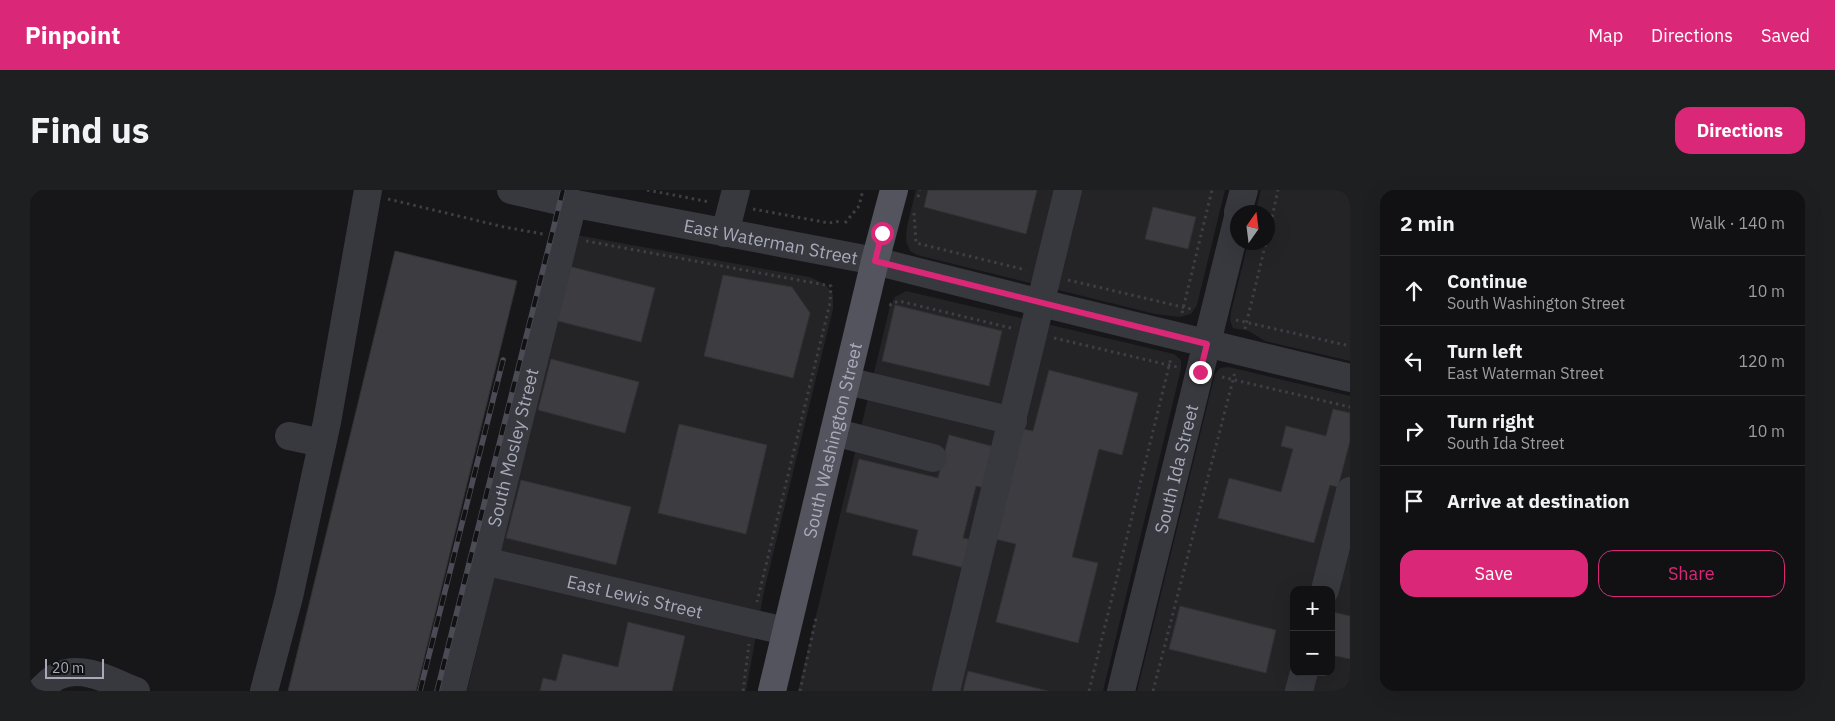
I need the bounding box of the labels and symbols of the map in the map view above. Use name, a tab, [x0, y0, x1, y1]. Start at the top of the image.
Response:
north arrow	[1230, 205, 1275, 250]
street label: East Waterman Street	[682, 213, 860, 269]
route start	[871, 222, 894, 245]
street label: South Washington Street	[798, 340, 867, 540]
route end	[1189, 361, 1212, 384]
street label: South Mosley Street	[482, 366, 543, 529]
street label: South Ida Street	[1149, 402, 1203, 536]
street label: East Lewis Street	[565, 569, 705, 623]
scale bar	[45, 656, 104, 679]

